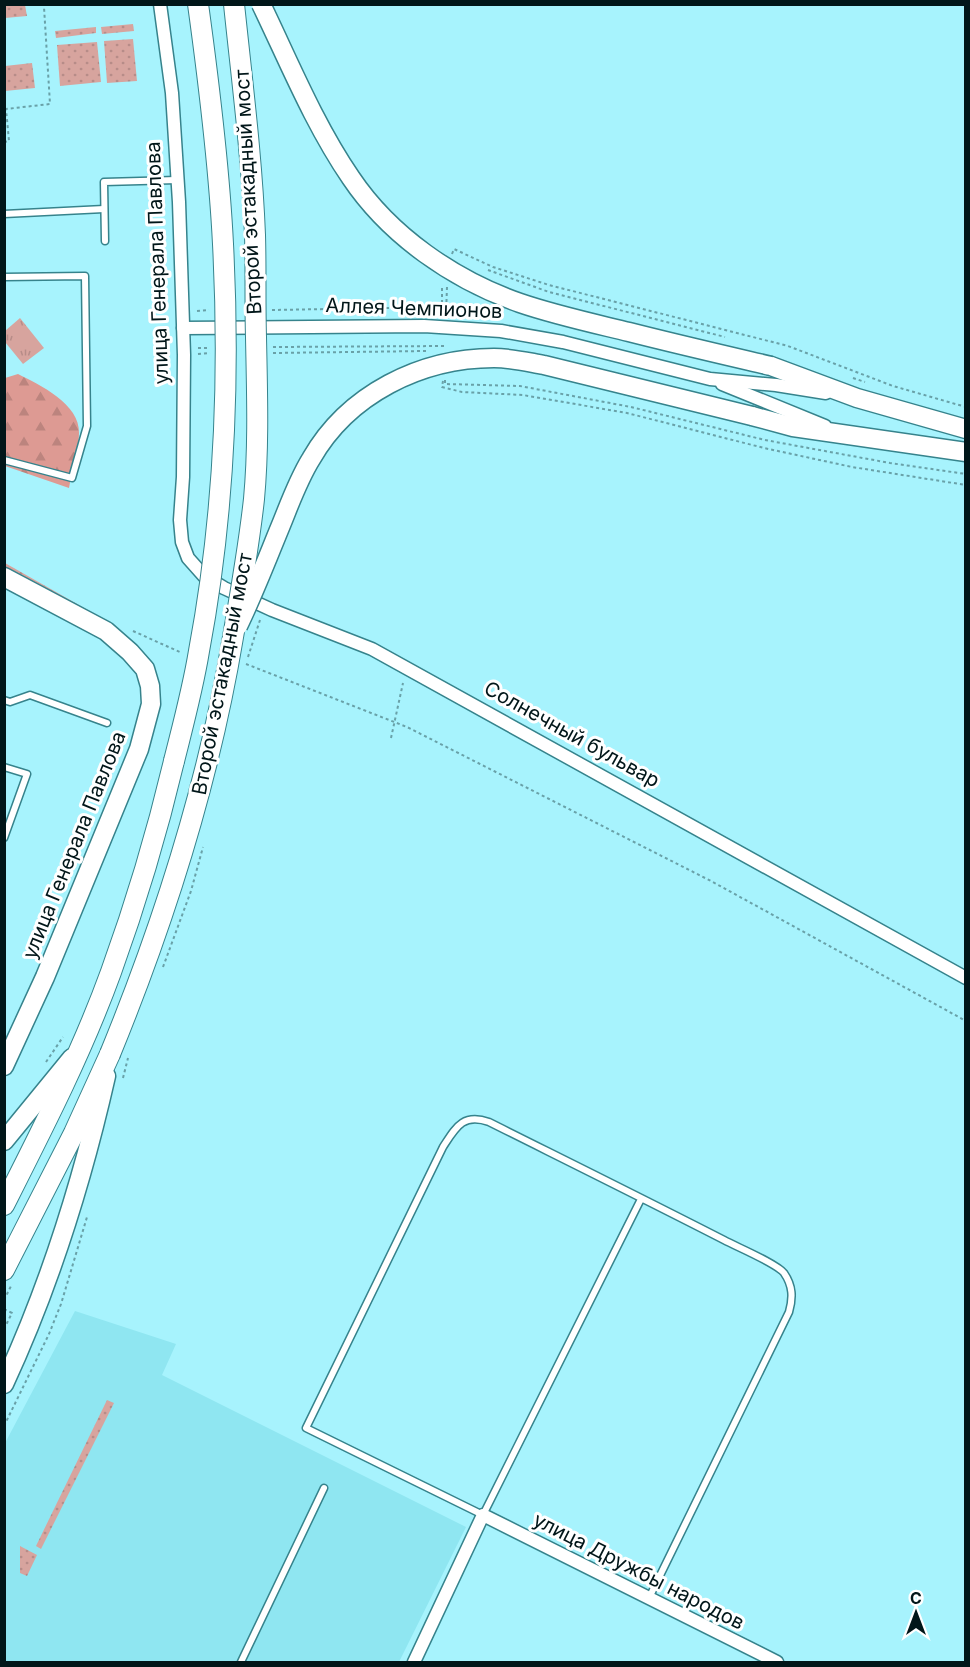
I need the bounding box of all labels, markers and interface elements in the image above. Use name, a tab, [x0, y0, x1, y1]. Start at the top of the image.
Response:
street label: Второй эстакадный мост	[230, 68, 266, 315]
street label: улица Генерала Павлова	[141, 141, 173, 385]
street label: Аллея Чемпионов	[325, 293, 503, 323]
street label: Второй эстакадный мост	[187, 550, 257, 797]
street label: Солнечный бульвар	[480, 676, 664, 792]
street label: улица Генерала Павлова	[17, 728, 131, 962]
street label: улица Дружбы народов	[530, 1507, 748, 1635]
north arrow	[886, 1583, 946, 1643]
text: С	[910, 1588, 922, 1608]

